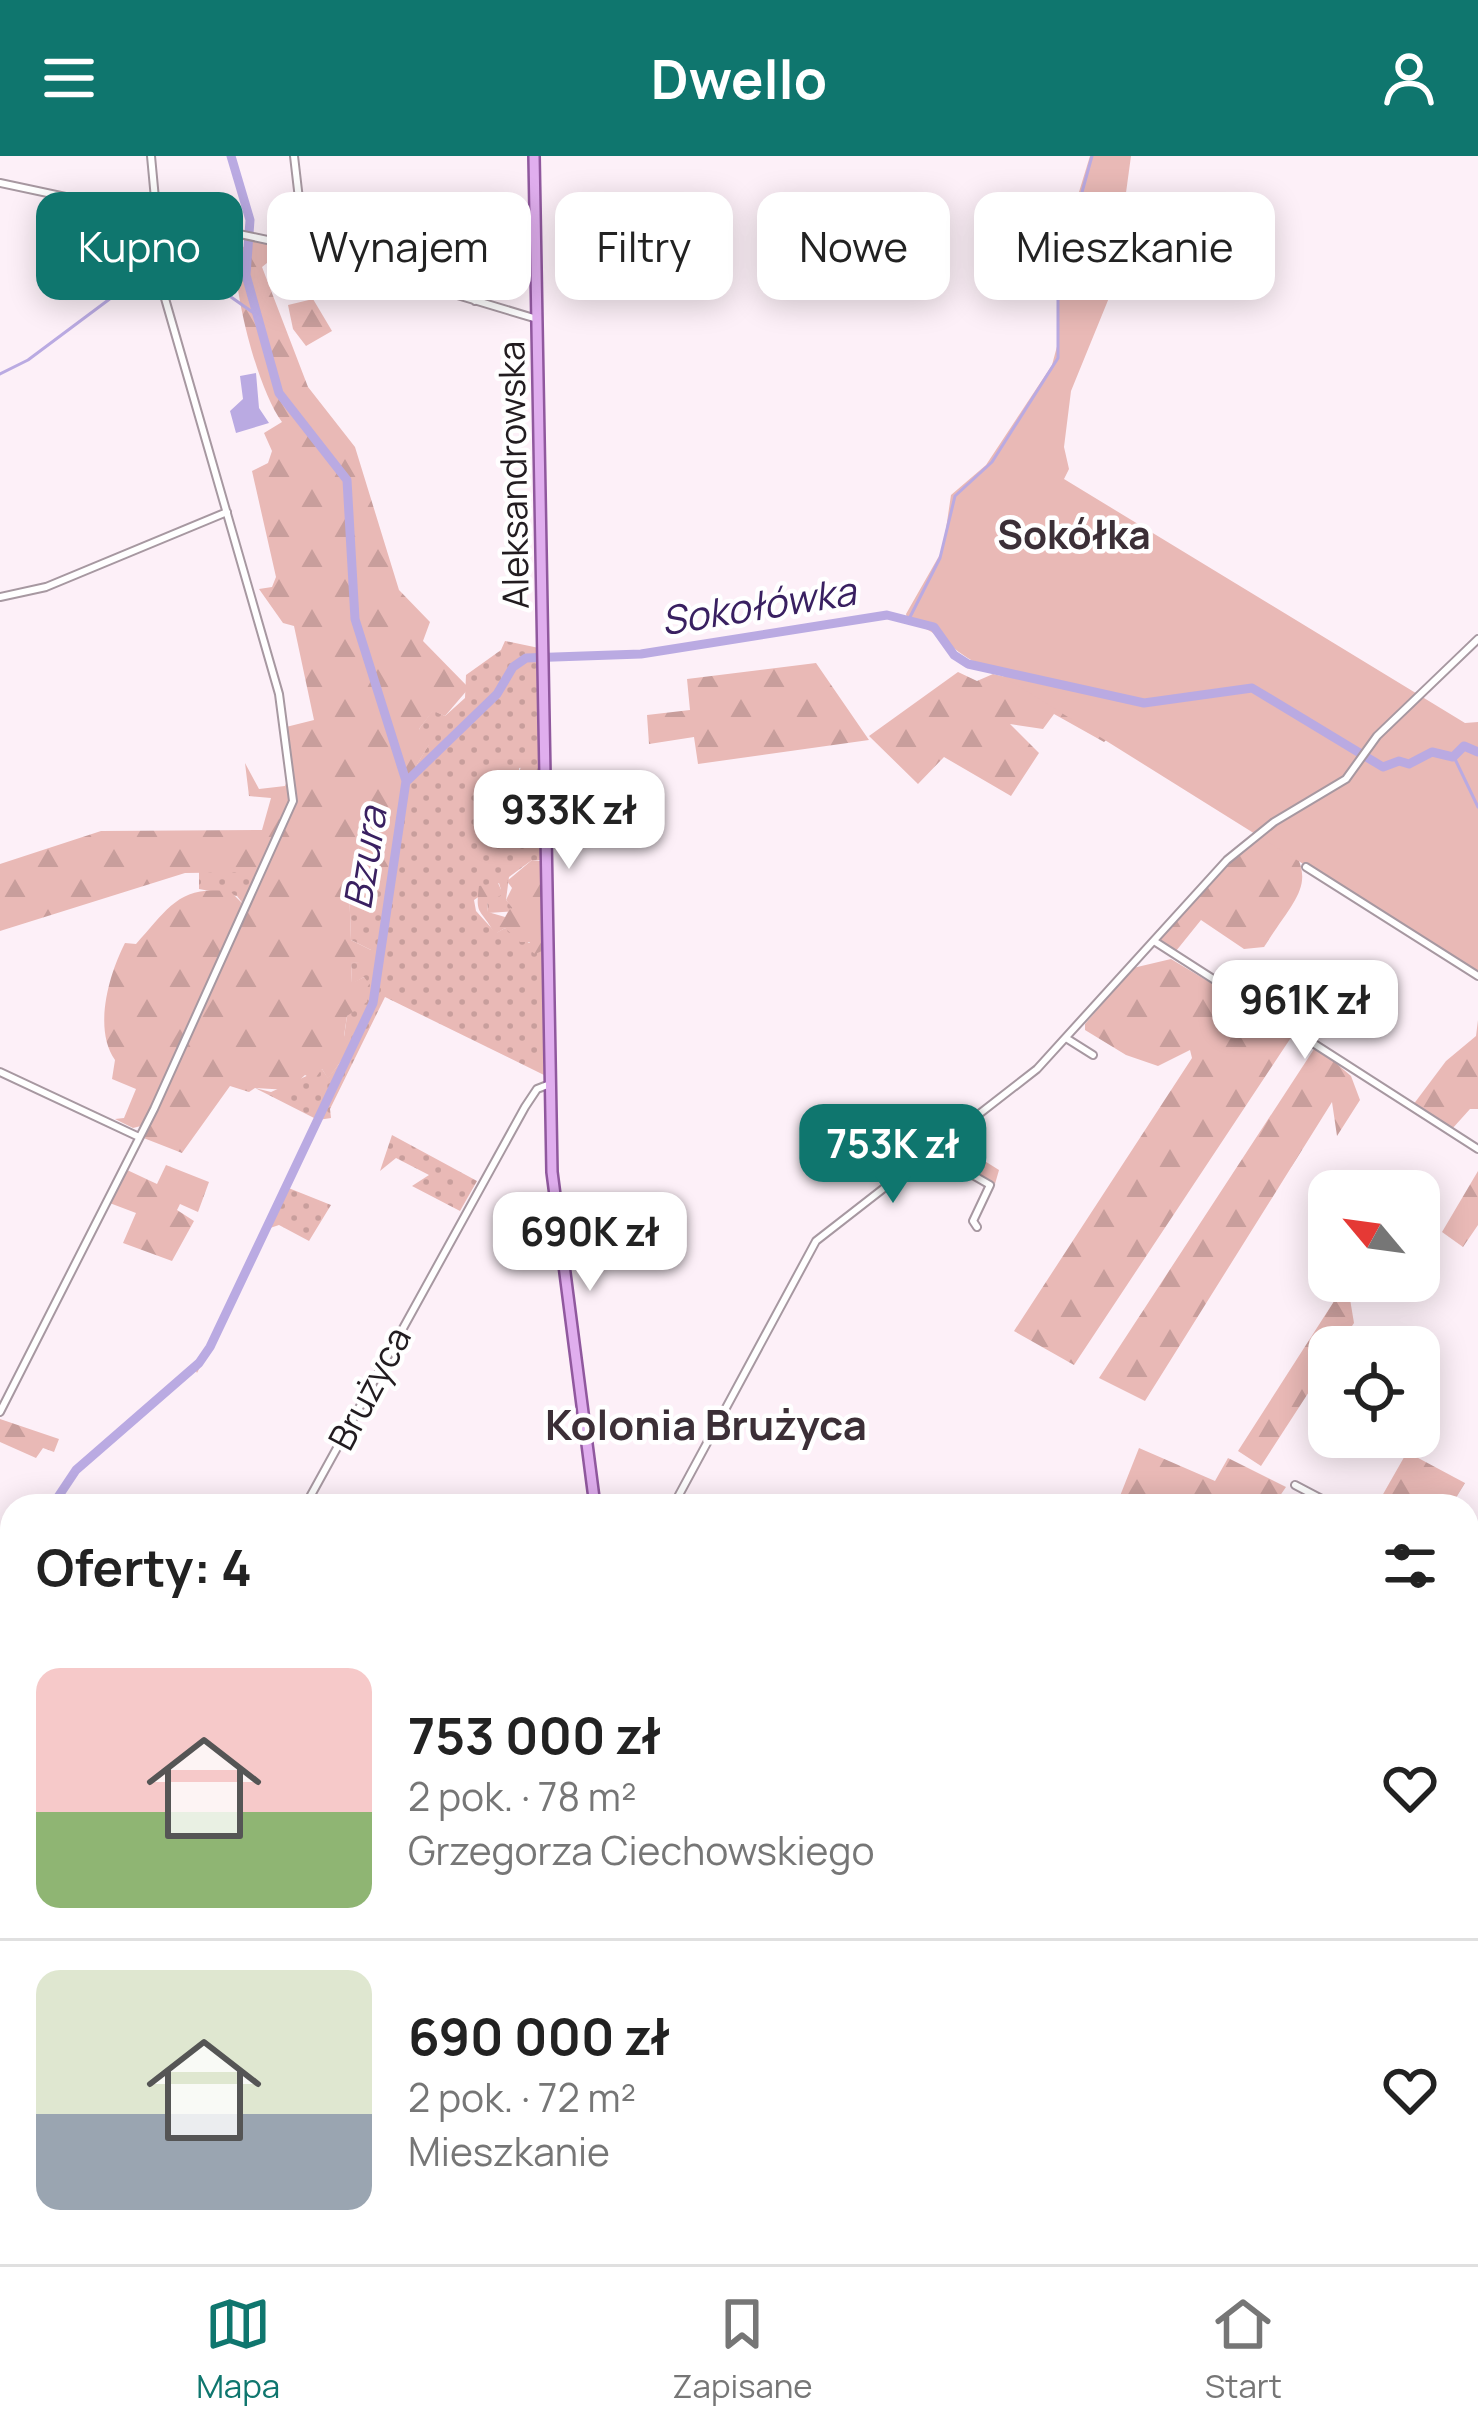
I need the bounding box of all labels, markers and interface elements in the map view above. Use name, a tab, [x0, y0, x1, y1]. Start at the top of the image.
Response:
text: Dwello	[651, 41, 827, 115]
icon: menu	[36, 45, 102, 111]
icon: person	[1376, 45, 1442, 111]
chip: Kupno	[36, 192, 243, 300]
chip: Wynajem	[267, 192, 531, 300]
chip: Filtry	[555, 192, 733, 300]
chip: Nowe	[757, 192, 950, 300]
chip: Mieszkanie	[974, 192, 1275, 300]
street label: Aleksandrowska	[486, 341, 540, 609]
district label: Sokółka	[997, 507, 1151, 561]
water label: Sokołówka	[657, 563, 861, 647]
pin: 933K zł	[458, 770, 680, 872]
text: 933K zł	[501, 782, 637, 836]
water label: Bzura	[329, 801, 399, 913]
pin: 961K zł	[1194, 960, 1416, 1062]
text: 961K zł	[1239, 972, 1371, 1026]
pin: 753K zł	[782, 1104, 1004, 1206]
text: 753K zł	[826, 1116, 960, 1170]
north arrow	[1308, 1170, 1440, 1302]
map controls	[1308, 1170, 1440, 1458]
pin: 690K zł	[479, 1192, 701, 1294]
text: 690K zł	[520, 1204, 660, 1258]
street label: Brużyca	[316, 1318, 422, 1458]
button: locate	[1308, 1326, 1440, 1458]
district label: Kolonia Brużyca	[545, 1395, 867, 1453]
text: Oferty: 4	[36, 1532, 252, 1601]
icon: filters	[1377, 1533, 1443, 1599]
text: 753 000 zł	[408, 1700, 661, 1769]
icon: home	[132, 1716, 276, 1860]
icon: heart	[1377, 1755, 1443, 1821]
text: 2 pok. · 78 m²	[408, 1769, 637, 1823]
text: Grzegorza Ciechowskiego	[408, 1823, 874, 1877]
text: 690 000 zł	[408, 2001, 670, 2070]
icon: home	[132, 2018, 276, 2162]
icon: heart	[1377, 2057, 1443, 2123]
text: 2 pok. · 72 m²	[408, 2070, 636, 2124]
text: Mieszkanie	[408, 2124, 610, 2178]
tab: Mapa	[196, 2291, 280, 2408]
tab: Zapisane	[672, 2291, 813, 2408]
tab: Start	[1205, 2291, 1282, 2408]

